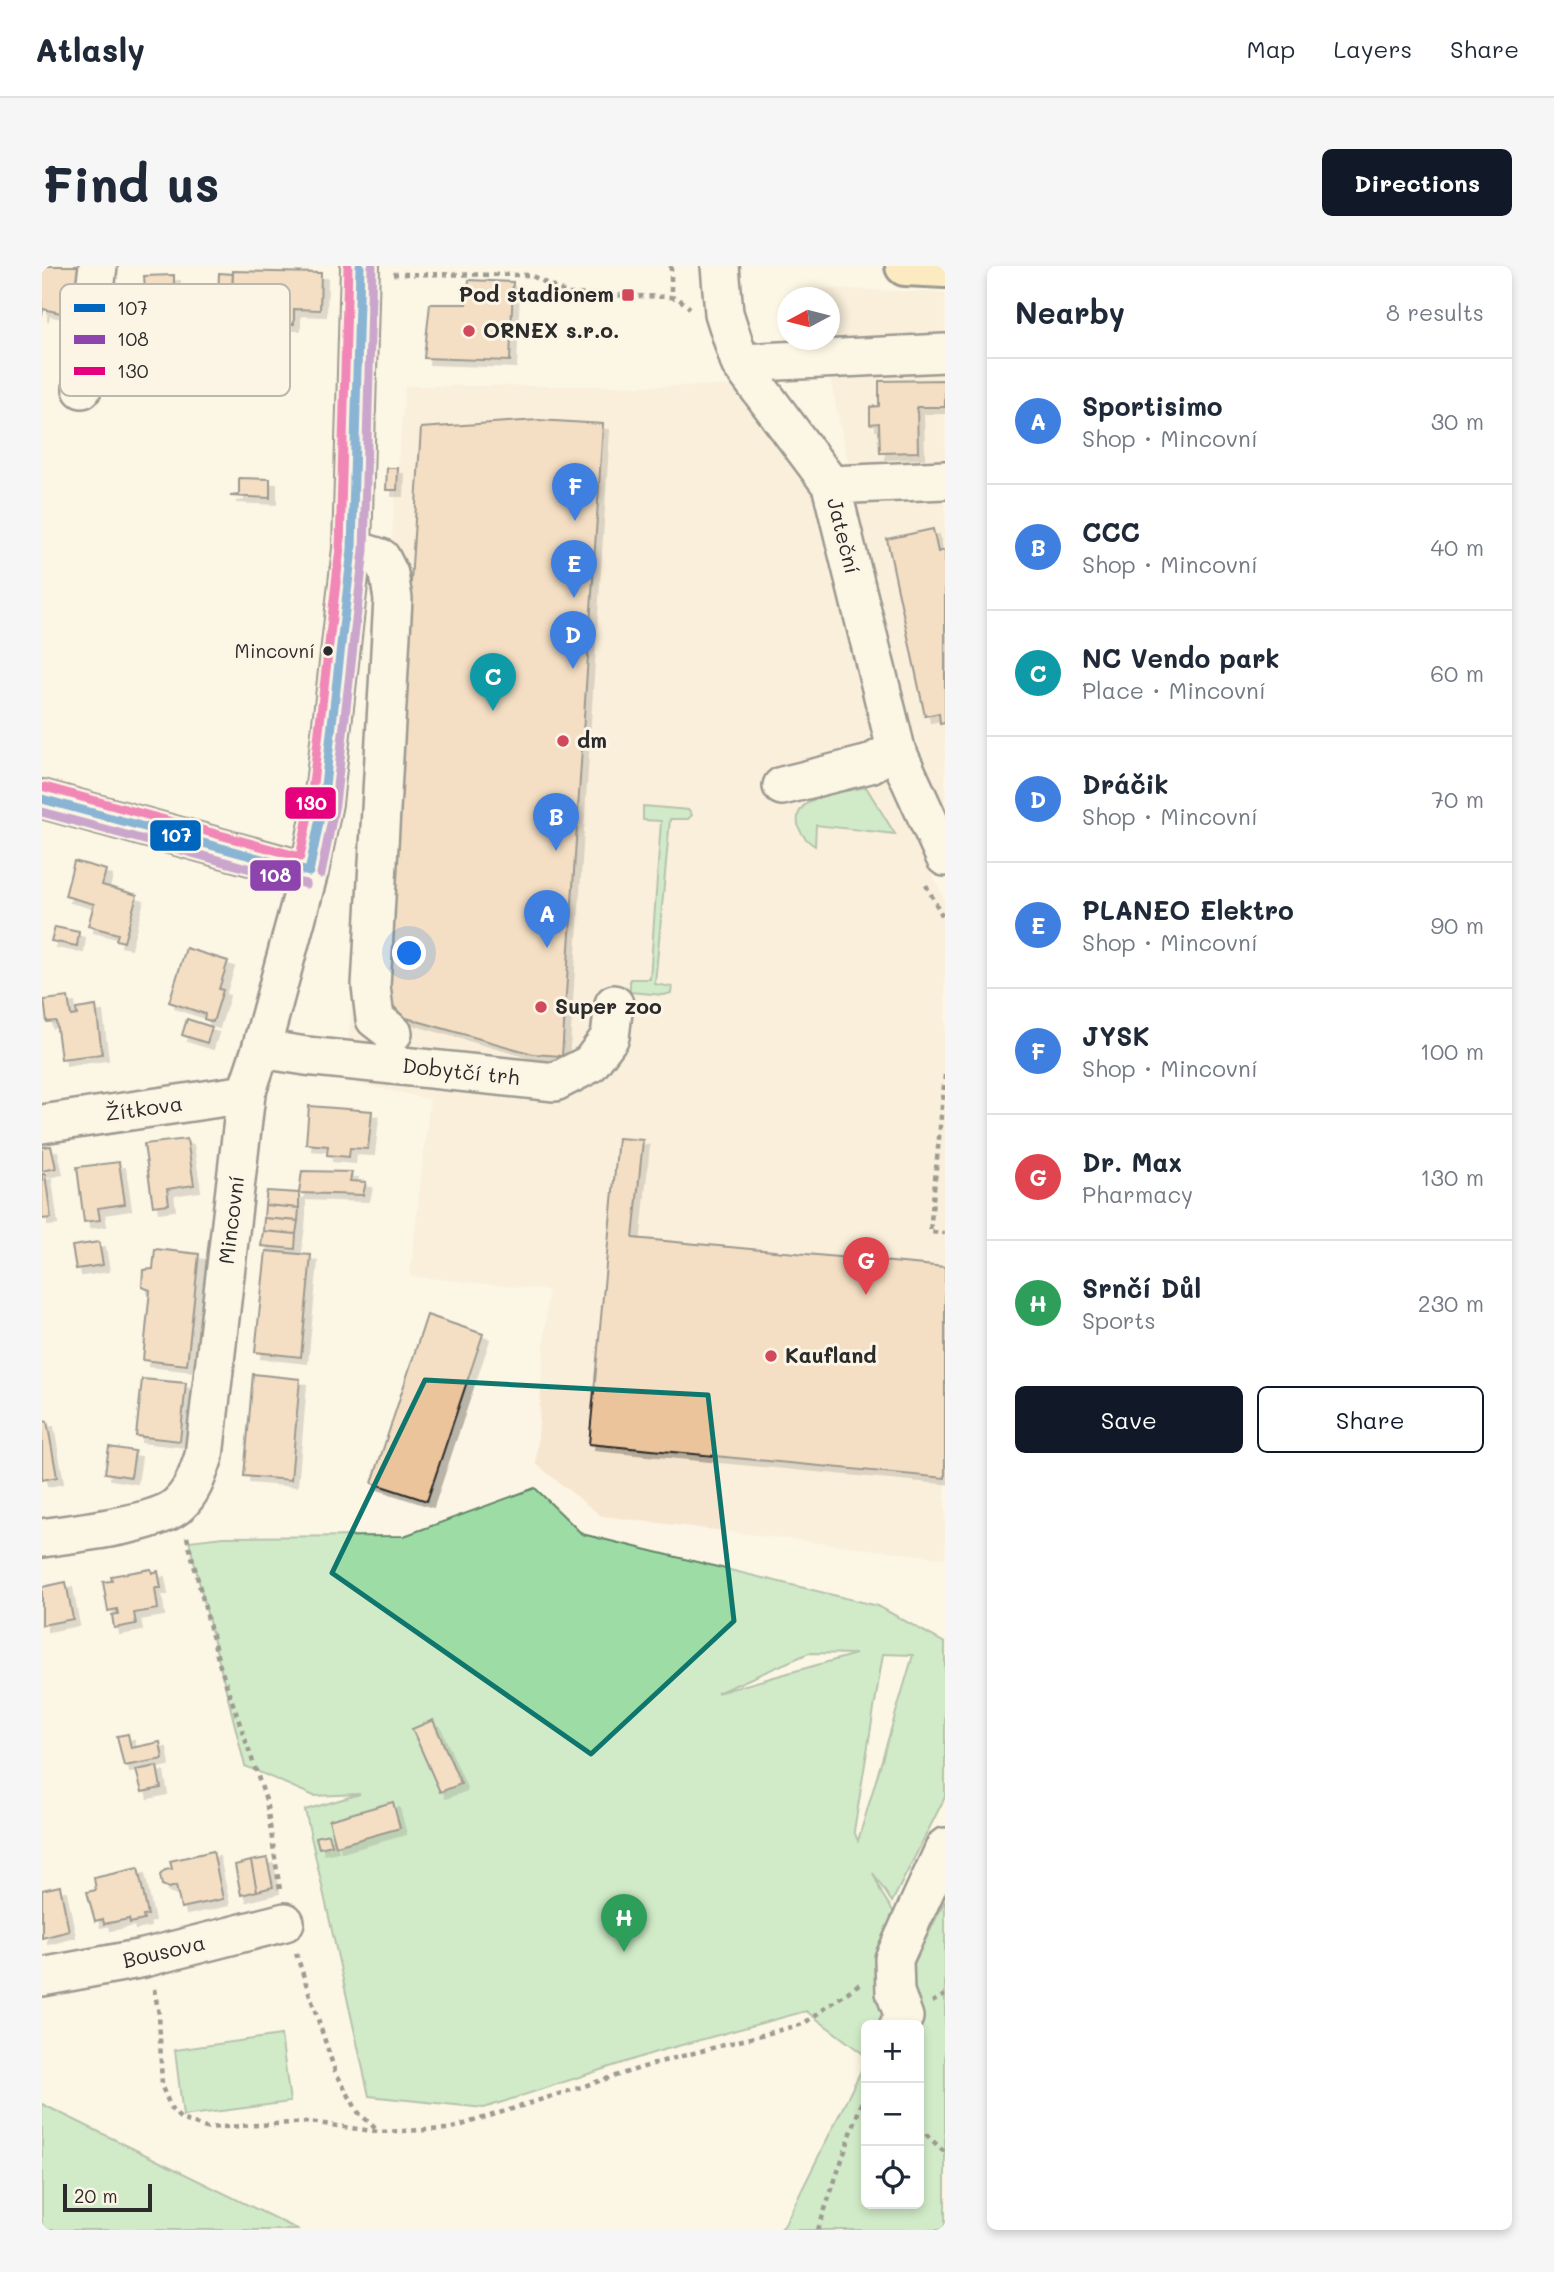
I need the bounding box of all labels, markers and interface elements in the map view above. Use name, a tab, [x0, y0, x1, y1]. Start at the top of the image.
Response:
text: Atlasly	[35, 27, 145, 70]
text: Map	[1247, 33, 1295, 64]
text: Layers	[1333, 33, 1412, 64]
text: Share	[1450, 33, 1519, 64]
button: Directions	[1322, 149, 1512, 216]
text: Find us	[42, 151, 220, 214]
place label: Pod stadionem	[459, 280, 614, 307]
legend	[60, 284, 290, 396]
marker: Pod stadionem	[620, 287, 636, 303]
north arrow	[777, 287, 840, 350]
text: Nearby	[1015, 292, 1125, 332]
text: 107	[117, 295, 148, 320]
text: 8 results	[1386, 297, 1484, 327]
place label: ORNEX s.r.o.	[483, 316, 620, 343]
marker: ORNEX s.r.o.	[461, 323, 477, 339]
text: 108	[117, 326, 149, 351]
text: 130	[117, 358, 149, 383]
text: Sportisimo	[1082, 389, 1223, 423]
text: A	[1030, 406, 1046, 436]
text: 30 m	[1431, 406, 1484, 436]
text: Shop · Mincovní	[1082, 423, 1258, 453]
pin: F	[552, 463, 598, 521]
street label: Jateční	[822, 495, 867, 576]
text: CCC	[1082, 515, 1140, 549]
text: B	[1030, 532, 1046, 562]
text: 40 m	[1431, 532, 1484, 562]
pin: E	[551, 540, 597, 598]
text: Shop · Mincovní	[1082, 549, 1258, 579]
pin: D	[550, 611, 596, 669]
place label: Mincovní	[235, 638, 315, 663]
text: NC Vendo park	[1082, 641, 1280, 675]
marker: Mincovní	[321, 644, 335, 658]
pin: C	[470, 653, 516, 711]
text: C	[1029, 658, 1047, 688]
text: 60 m	[1430, 658, 1484, 688]
text: Place · Mincovní	[1082, 675, 1266, 705]
place label: dm	[577, 726, 607, 753]
marker: dm	[555, 733, 571, 749]
text: Dráčik	[1082, 767, 1169, 801]
text: D	[1030, 784, 1046, 814]
text: 70 m	[1431, 784, 1484, 814]
line badge: 130	[284, 786, 337, 820]
text: 130	[295, 790, 327, 815]
pin: B	[533, 793, 579, 851]
text: Shop · Mincovní	[1082, 801, 1258, 831]
line badge: 107	[149, 819, 202, 852]
text: 107	[160, 822, 192, 847]
line badge: 108	[249, 859, 302, 892]
text: 108	[259, 862, 291, 887]
pin: A	[524, 890, 570, 948]
text: PLANEO Elektro	[1082, 893, 1294, 927]
text: E	[1031, 910, 1045, 940]
text: 90 m	[1431, 910, 1484, 940]
text: Shop · Mincovní	[1082, 927, 1258, 957]
your location	[392, 936, 426, 970]
place label: Super zoo	[555, 992, 662, 1019]
marker: Super zoo	[533, 999, 549, 1015]
text: JYSK	[1082, 1019, 1150, 1053]
text: F	[1031, 1036, 1045, 1066]
text: 100 m	[1420, 1036, 1484, 1066]
street label: Dobytčí trh	[401, 1051, 521, 1090]
text: Shop · Mincovní	[1082, 1053, 1258, 1083]
street label: Žítkova	[103, 1089, 184, 1126]
text: Dr. Max	[1082, 1145, 1182, 1179]
text: G	[1029, 1162, 1047, 1192]
text: 130 m	[1420, 1162, 1484, 1192]
street label: Mincovní	[212, 1174, 249, 1266]
text: Pharmacy	[1082, 1179, 1193, 1209]
pin: G	[843, 1237, 889, 1295]
text: Srnčí Důl	[1082, 1271, 1201, 1305]
text: H	[1029, 1288, 1047, 1318]
text: 230 m	[1418, 1288, 1484, 1318]
text: Sports	[1082, 1305, 1156, 1335]
place label: Kaufland	[785, 1341, 877, 1368]
marker: Kaufland	[763, 1348, 779, 1364]
button: Save	[1015, 1386, 1243, 1453]
button: Share	[1257, 1386, 1484, 1453]
pin: H	[601, 1894, 647, 1952]
street label: Bousova	[120, 1928, 208, 1973]
map controls	[861, 2020, 924, 2209]
button: +	[861, 2020, 924, 2083]
button: −	[861, 2083, 924, 2146]
button: locate	[861, 2146, 924, 2209]
scale bar	[63, 2181, 152, 2213]
text: 20 m	[74, 2183, 118, 2208]

